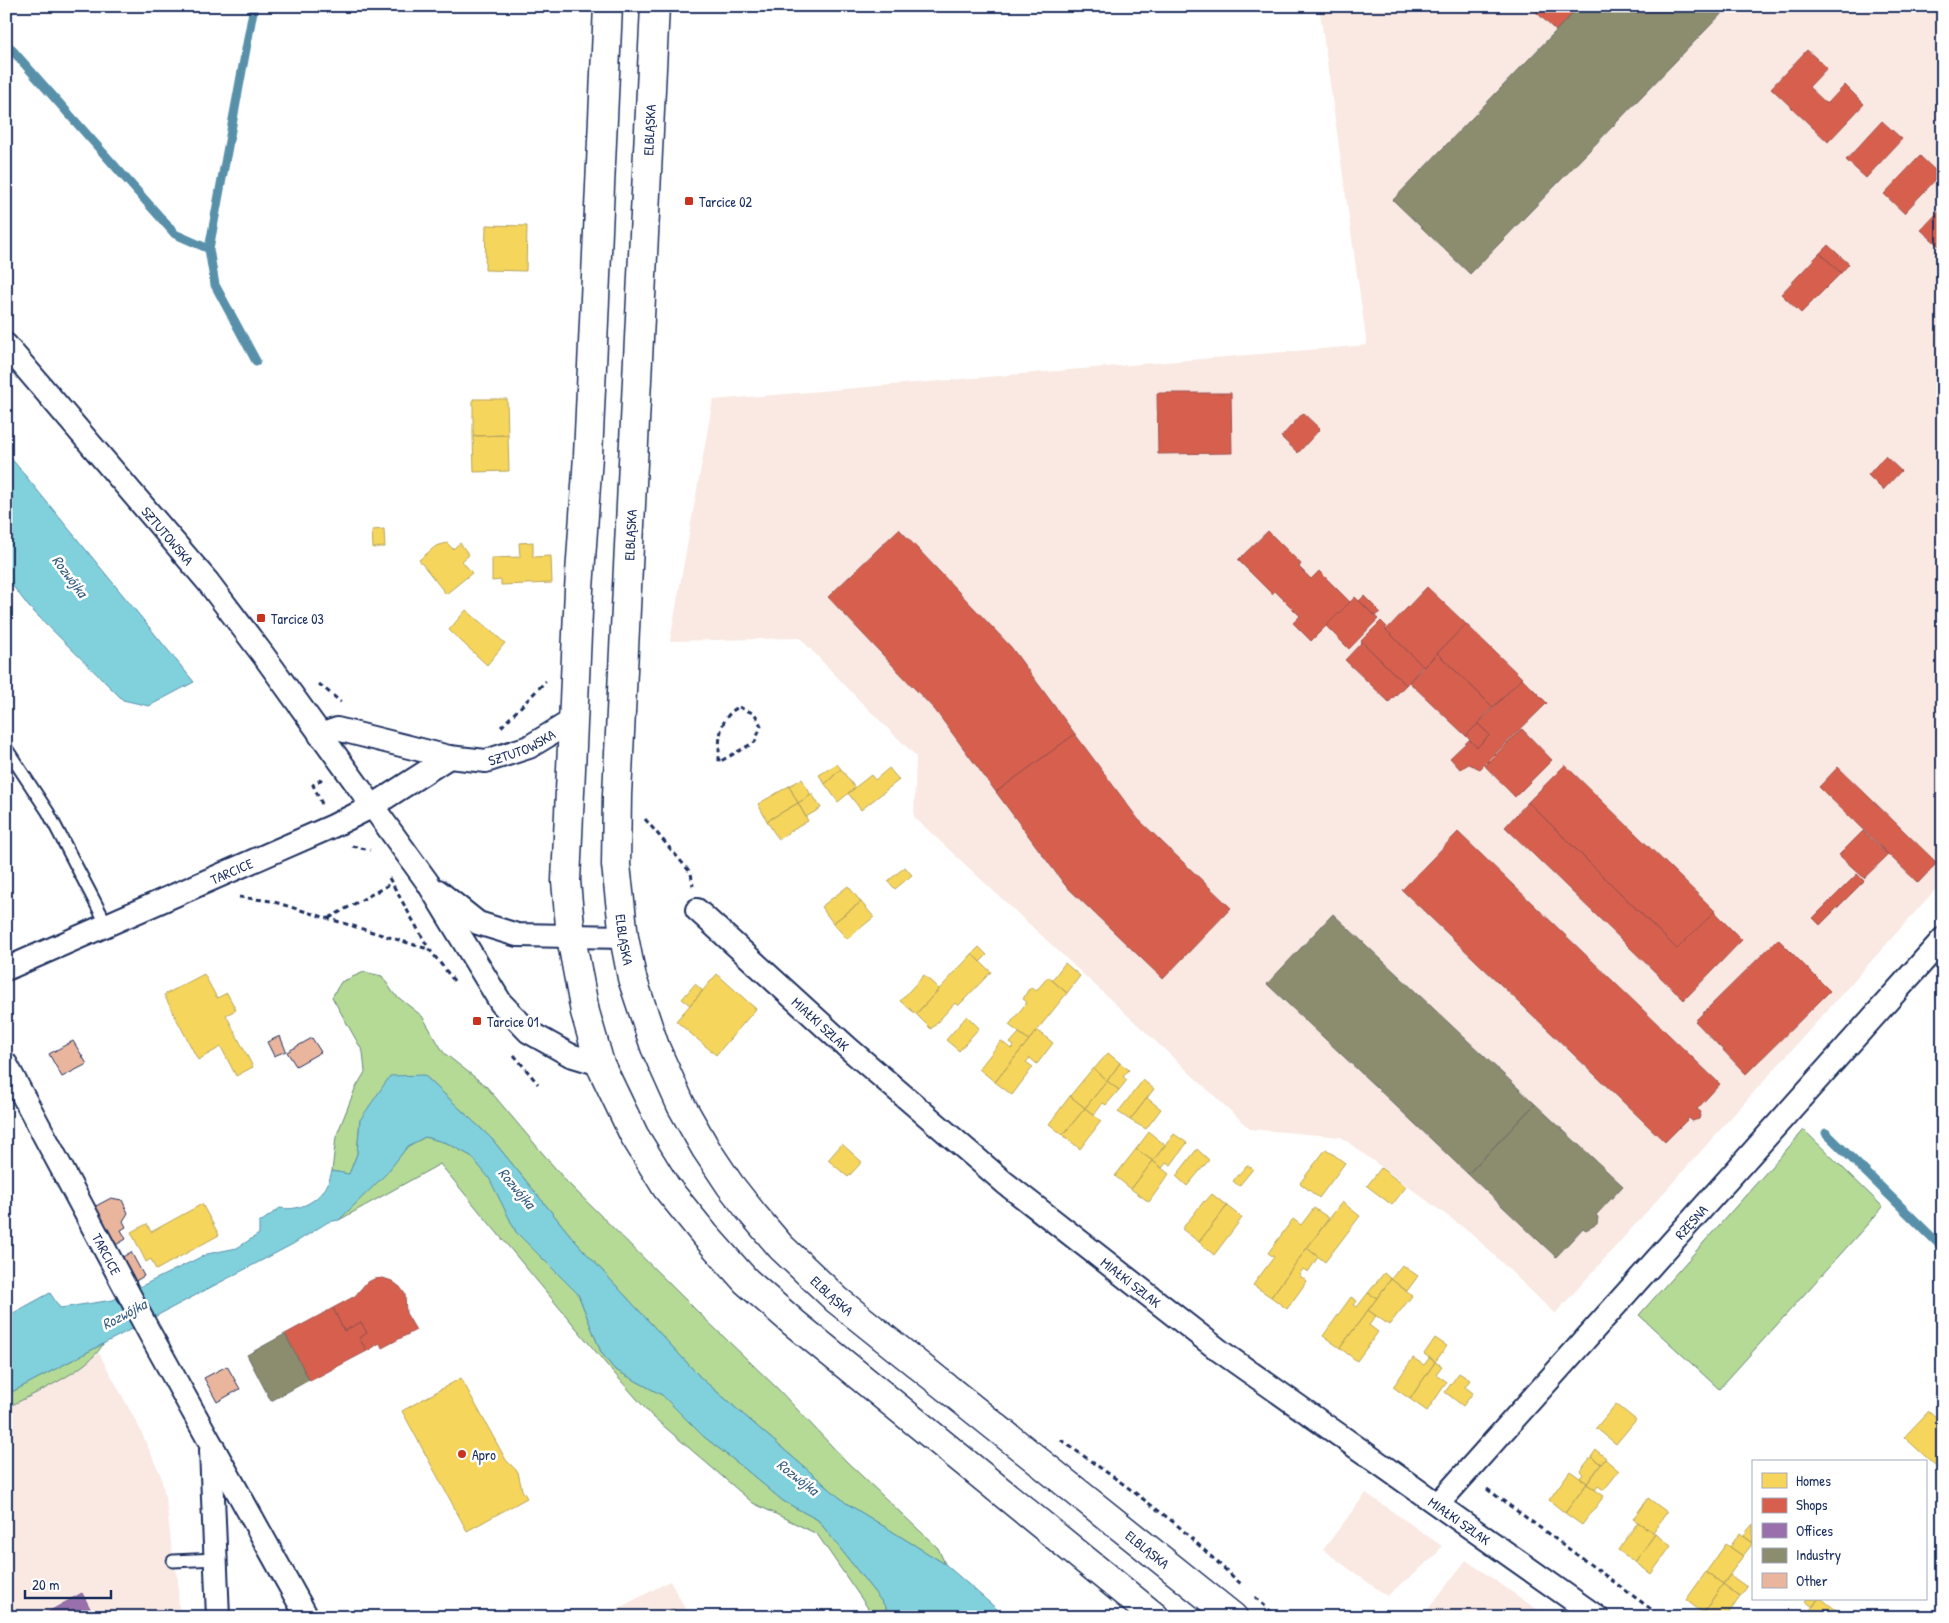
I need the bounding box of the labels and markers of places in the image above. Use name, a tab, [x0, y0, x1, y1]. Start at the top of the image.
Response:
place label: Tarcice 02	[699, 192, 752, 211]
marker: Tarcice 02	[683, 195, 695, 207]
place label: Tarcice 03	[271, 609, 324, 628]
marker: Tarcice 03	[255, 612, 267, 624]
place label: Tarcice 01	[487, 1012, 539, 1031]
marker: Tarcice 01	[471, 1015, 483, 1027]
place label: Apro	[472, 1445, 496, 1465]
marker: Apro	[456, 1448, 468, 1460]

